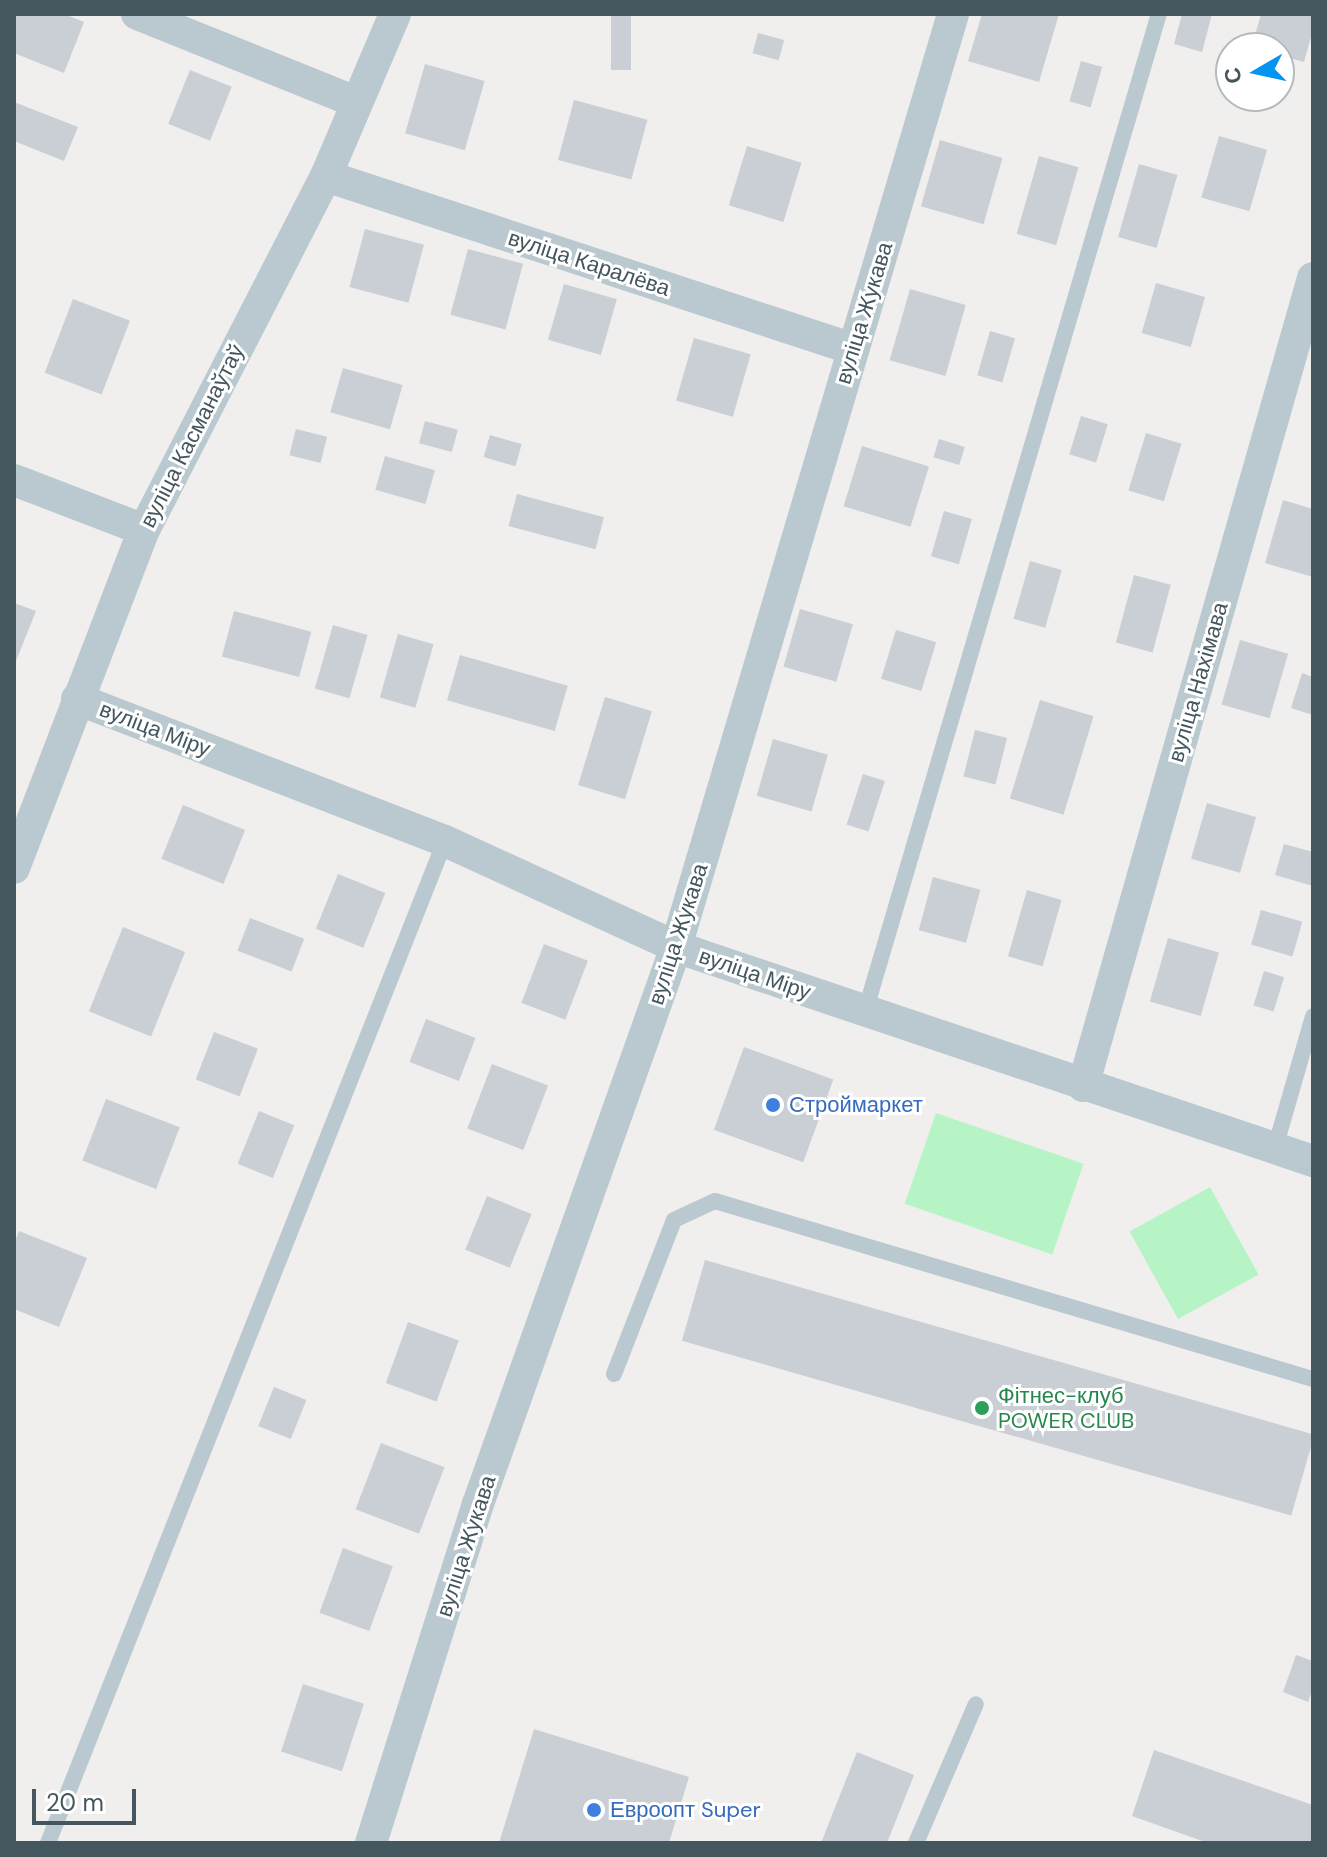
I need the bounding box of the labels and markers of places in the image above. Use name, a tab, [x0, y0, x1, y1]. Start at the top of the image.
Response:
place label: Строймаркет	[789, 1092, 923, 1118]
marker: Строймаркет	[764, 1096, 782, 1114]
place label: Фітнес-клуб POWER CLUB	[998, 1382, 1134, 1434]
marker: Фітнес-клуб POWER CLUB	[973, 1399, 991, 1417]
place label: Евроопт Super	[610, 1797, 761, 1823]
marker: Евроопт Super	[585, 1801, 603, 1819]

